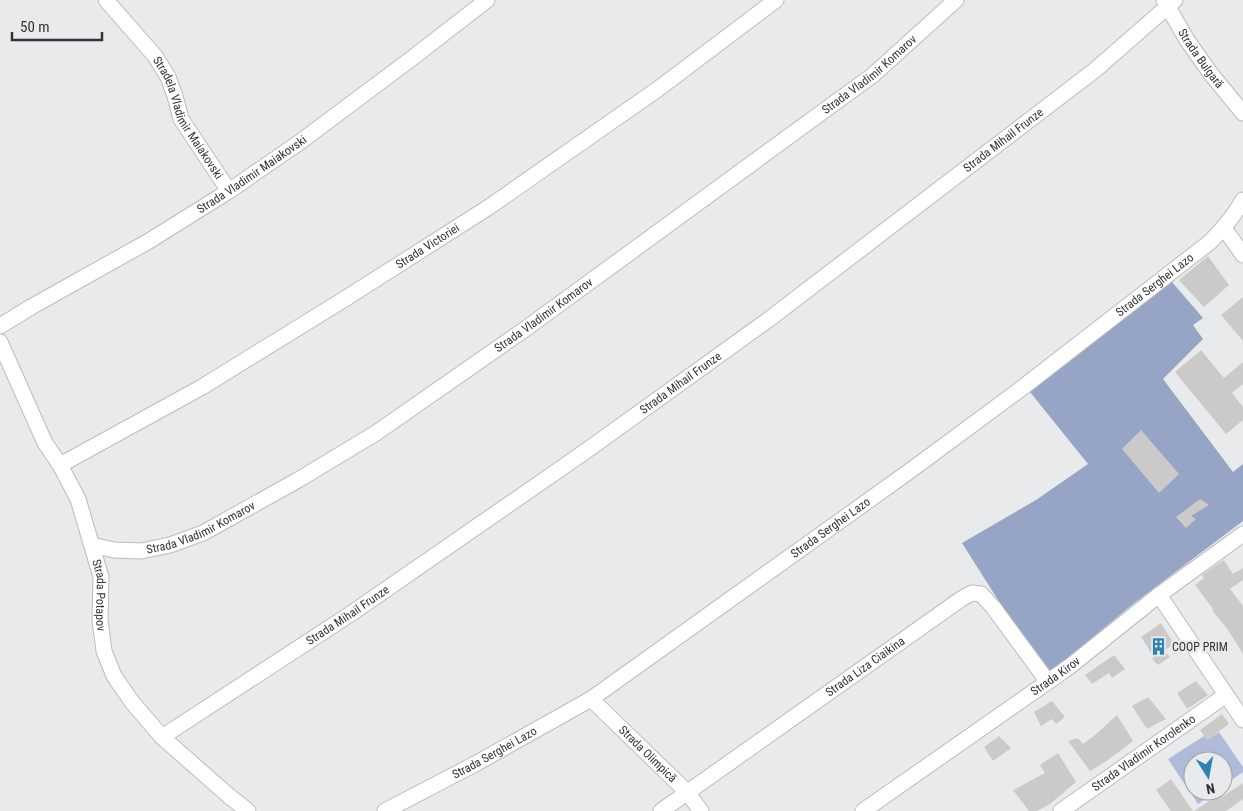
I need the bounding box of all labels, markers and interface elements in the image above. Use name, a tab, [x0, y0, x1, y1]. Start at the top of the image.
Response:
scale bar	[12, 10, 102, 42]
text: 50 m	[20, 18, 50, 36]
street label: Strada Bulgară	[1175, 26, 1227, 91]
street label: Strada Vladimir Komarov	[819, 32, 919, 117]
street label: Stradela Vladimir Maiakovski	[150, 54, 226, 182]
street label: Strada Mihail Frunze	[961, 105, 1046, 175]
street label: Strada Vladimir Maiakovski	[194, 133, 309, 216]
street label: Strada Victoriei	[393, 221, 462, 272]
street label: Strada Serghei Lazo	[1113, 250, 1196, 319]
street label: Strada Vladimir Komarov	[492, 275, 595, 355]
street label: Strada Mihail Frunze	[637, 349, 724, 417]
street label: Strada Serghei Lazo	[788, 495, 873, 561]
street label: Strada Vladimir Komarov	[145, 498, 257, 557]
street label: Strada Potapov	[89, 558, 108, 632]
street label: Strada Mihail Frunze	[304, 582, 392, 648]
street label: Strada Liza Ciaikina	[823, 634, 908, 699]
building icon: COOP PRIM	[1148, 637, 1168, 657]
place label: COOP PRIM	[1172, 640, 1228, 654]
street label: Strada Kirov	[1028, 654, 1083, 699]
street label: Strada Vladimir Korolenko	[1089, 712, 1198, 794]
street label: Strada Olimpică	[616, 723, 680, 785]
street label: Strada Serghei Lazo	[450, 724, 539, 782]
north arrow	[1183, 751, 1233, 801]
text: N	[1205, 780, 1216, 797]

